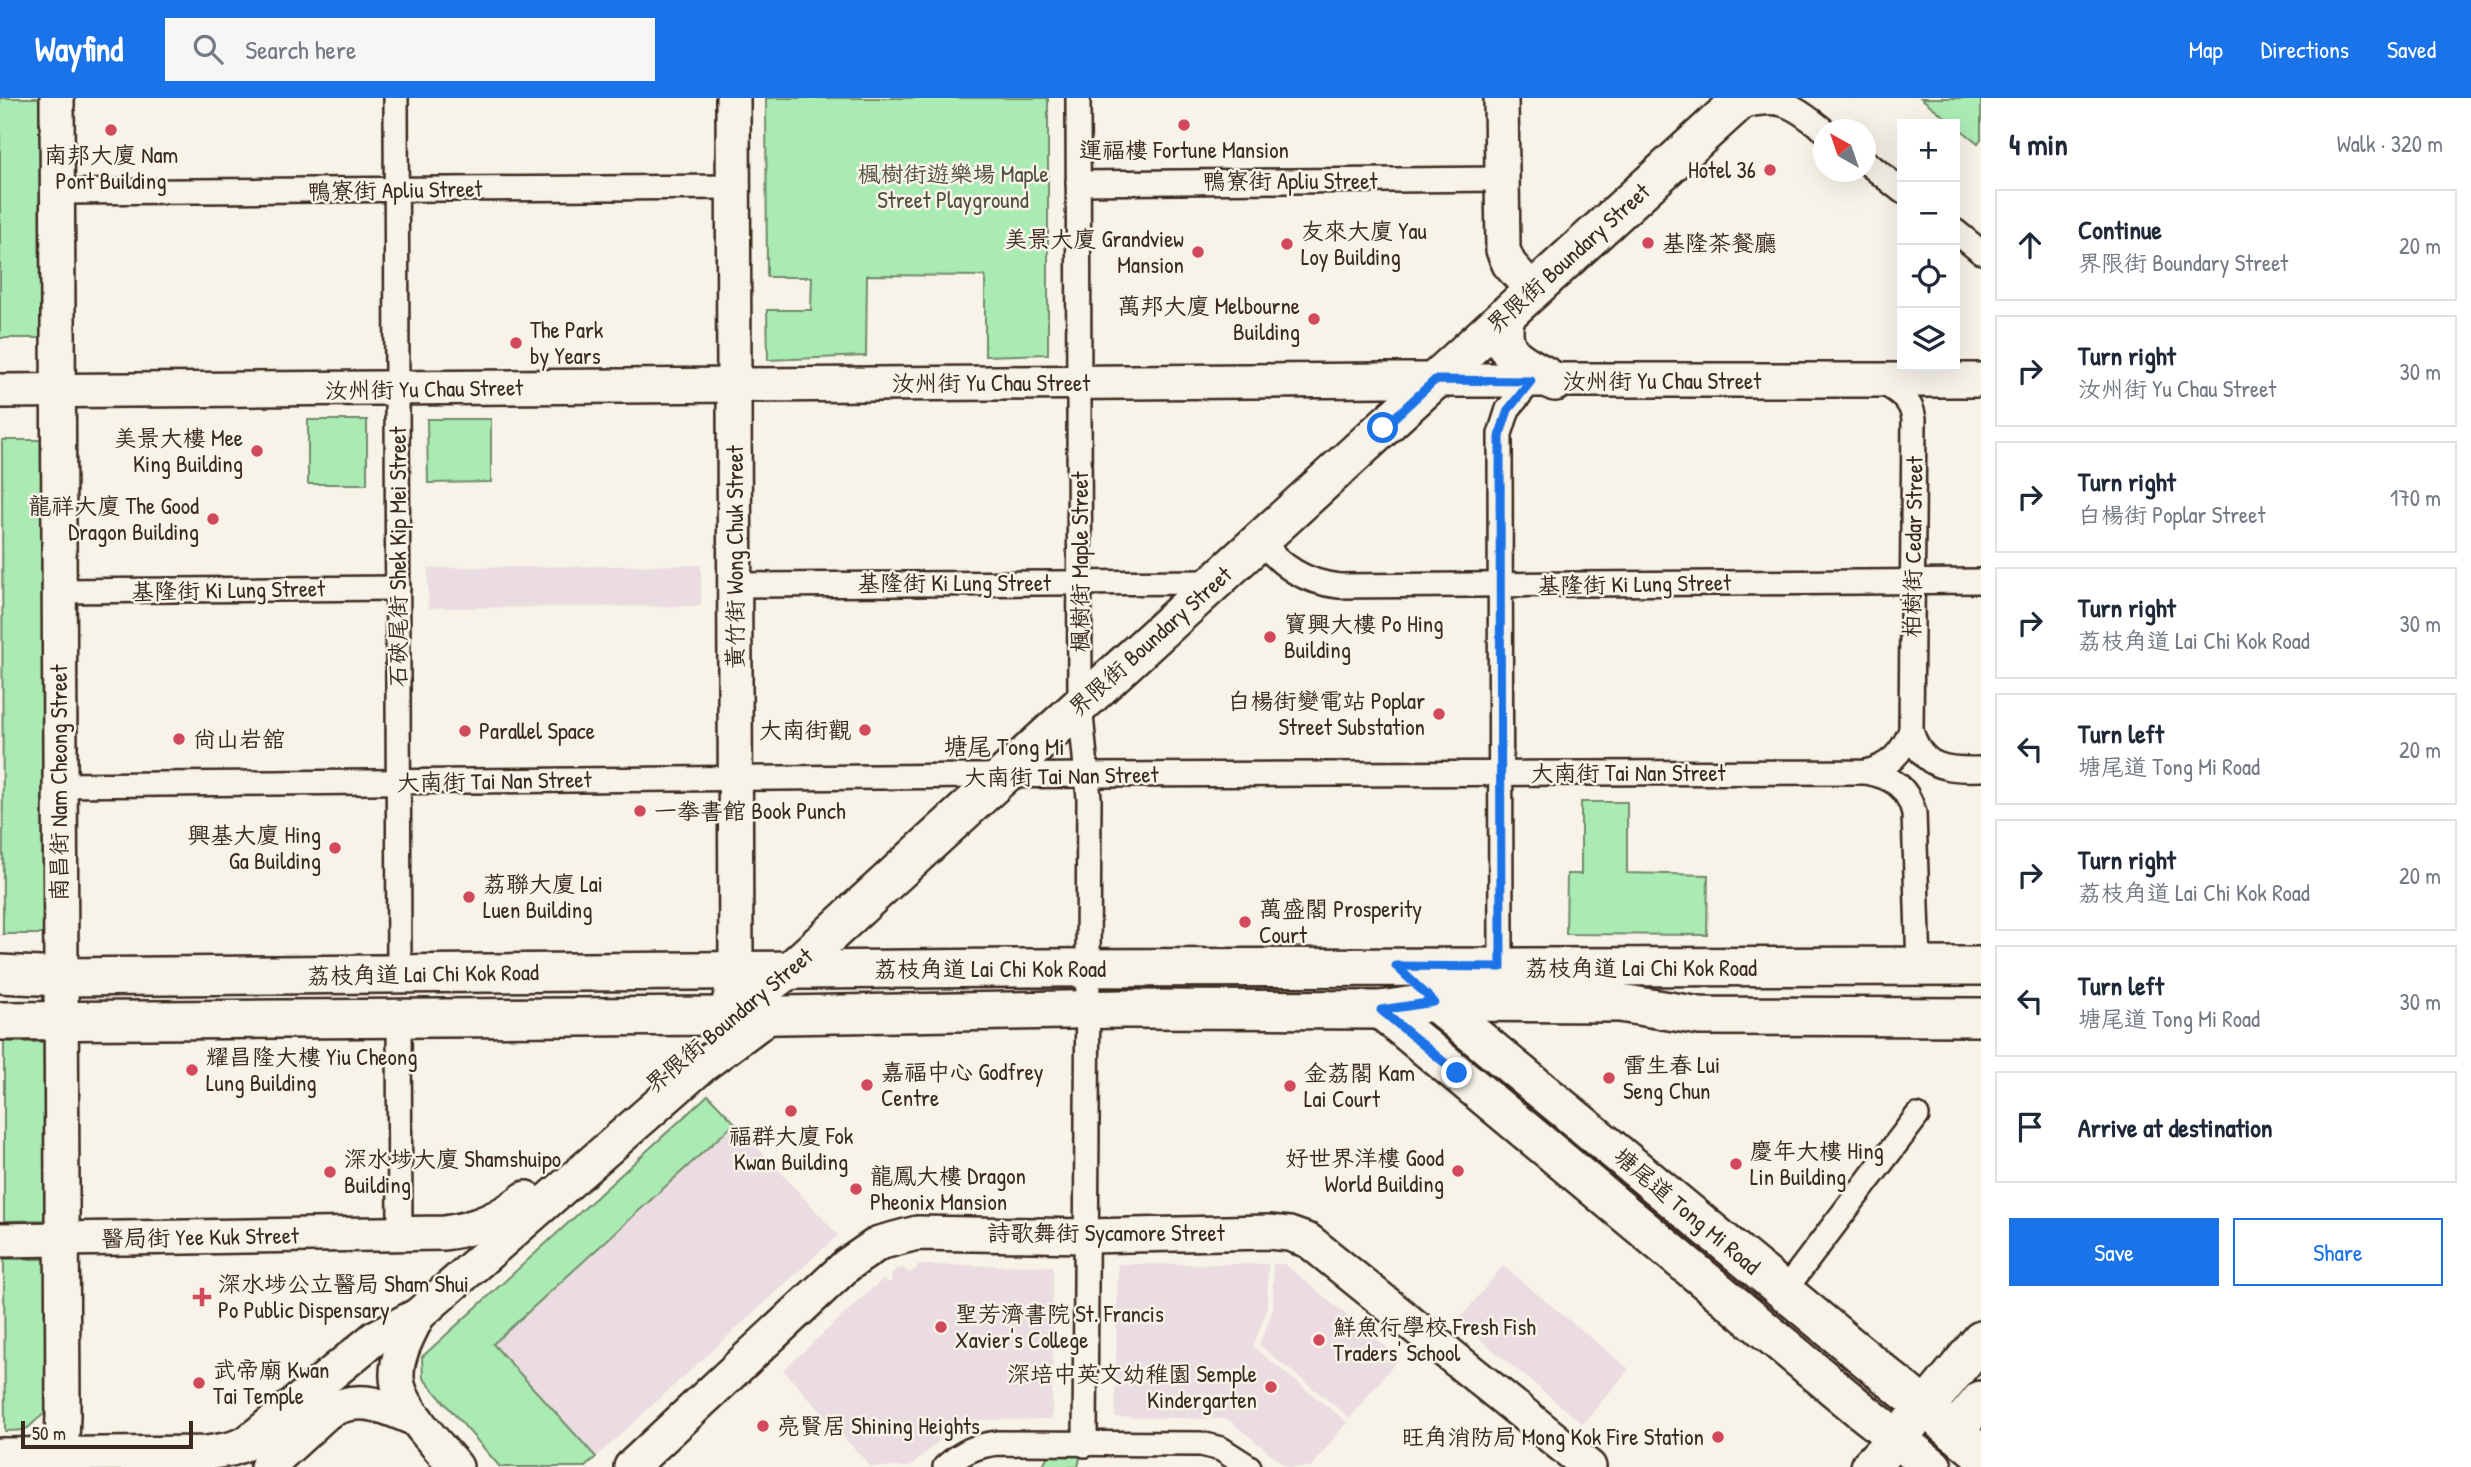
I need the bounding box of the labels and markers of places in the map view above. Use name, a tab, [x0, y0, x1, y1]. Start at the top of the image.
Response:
marker: 運福樓 Fortune Mansion	[1176, 117, 1192, 133]
marker: 南邦大廈 Nam Pont Building	[103, 122, 119, 138]
place label: 運福樓 Fortune Mansion	[1079, 134, 1289, 165]
place label: 南邦大廈 Nam Pont Building	[44, 139, 178, 196]
place label: Hotel 36	[1688, 154, 1756, 185]
marker: Hotel 36	[1762, 162, 1778, 178]
place label: 友來大廈 Yau Loy Building	[1301, 215, 1427, 272]
place label: 美景大廈 Grandview Mansion	[1004, 223, 1184, 280]
place label: 基隆茶餐廳	[1662, 227, 1777, 258]
marker: 基隆茶餐廳	[1640, 235, 1656, 251]
marker: 友來大廈 Yau Loy Building	[1279, 236, 1295, 252]
marker: 美景大廈 Grandview Mansion	[1190, 244, 1206, 260]
place label: 萬邦大廈 Melbourne Building	[1117, 290, 1300, 347]
marker: 萬邦大廈 Melbourne Building	[1306, 311, 1322, 327]
place label: The Park by Years	[530, 314, 604, 371]
marker: The Park by Years	[508, 335, 524, 351]
place label: 美景大樓 Mee King Building	[114, 422, 243, 479]
marker: 美景大樓 Mee King Building	[249, 443, 265, 459]
place label: 龍祥大廈 The Good Dragon Building	[28, 490, 199, 547]
marker: 龍祥大廈 The Good Dragon Building	[205, 511, 221, 527]
place label: 寶興大樓 Po Hing Building	[1284, 608, 1443, 665]
marker: 寶興大樓 Po Hing Building	[1262, 629, 1278, 645]
place label: 白楊街變電站 Poplar Street Substation	[1228, 685, 1425, 742]
marker: 白楊街變電站 Poplar Street Substation	[1431, 706, 1447, 722]
place label: 大南街觀	[759, 714, 851, 745]
place label: Parallel Space	[479, 715, 595, 746]
marker: 大南街觀	[857, 722, 873, 738]
place label: 尚山岩舘	[193, 723, 285, 754]
marker: Parallel Space	[457, 723, 473, 739]
marker: 尚山岩舘	[171, 731, 187, 747]
place label: 一拳書館 Book Punch	[654, 795, 846, 826]
marker: 一拳書館 Book Punch	[632, 803, 648, 819]
place label: 興基大廈 Hing Ga Building	[187, 819, 321, 876]
marker: 興基大廈 Hing Ga Building	[327, 840, 343, 856]
place label: 荔聯大廈 Lai Luen Building	[483, 868, 603, 925]
marker: 荔聯大廈 Lai Luen Building	[461, 889, 477, 905]
place label: 萬盛閣 Prosperity Court	[1259, 893, 1422, 950]
marker: 萬盛閣 Prosperity Court	[1237, 914, 1253, 930]
place label: 耀昌隆大樓 Yiu Cheong Lung Building	[206, 1041, 417, 1098]
place label: 雷生春 Lui Seng Chun	[1623, 1049, 1720, 1106]
place label: 嘉福中心 Godfrey Centre	[881, 1056, 1044, 1113]
place label: 金荔閣 Kam Lai Court	[1304, 1057, 1415, 1114]
marker: 耀昌隆大樓 Yiu Cheong Lung Building	[184, 1062, 200, 1078]
marker: 雷生春 Lui Seng Chun	[1601, 1070, 1617, 1086]
marker: 嘉福中心 Godfrey Centre	[859, 1077, 875, 1093]
marker: 金荔閣 Kam Lai Court	[1282, 1078, 1298, 1094]
marker: 福群大廈 Fok Kwan Building	[783, 1103, 799, 1119]
place label: 福群大廈 Fok Kwan Building	[729, 1120, 854, 1177]
place label: 慶年大樓 Hing Lin Building	[1750, 1135, 1884, 1192]
place label: 好世界洋樓 Good World Building	[1285, 1142, 1444, 1199]
place label: 深水埗大廈 Shamshuipo Building	[344, 1143, 561, 1200]
marker: 慶年大樓 Hing Lin Building	[1728, 1156, 1744, 1172]
place label: 龍鳳大樓 Dragon Pheonix Mansion	[870, 1160, 1026, 1217]
marker: 好世界洋樓 Good World Building	[1450, 1163, 1466, 1179]
marker: 深水埗大廈 Shamshuipo Building	[322, 1164, 338, 1180]
marker: 龍鳳大樓 Dragon Pheonix Mansion	[848, 1181, 864, 1197]
place label: 深水埗公立醫局 Sham Shui Po Public Dispensary	[218, 1268, 469, 1325]
marker: 深水埗公立醫局 Sham Shui Po Public Dispensary	[192, 1287, 212, 1307]
place label: 聖芳濟書院 St. Francis Xavier's College	[955, 1298, 1164, 1355]
place label: 鮮魚行學校 Fresh Fish Traders' School	[1333, 1311, 1536, 1368]
marker: 聖芳濟書院 St. Francis Xavier's College	[933, 1319, 949, 1335]
marker: 鮮魚行學校 Fresh Fish Traders' School	[1311, 1332, 1327, 1348]
place label: 武帝廟 Kwan Tai Temple	[213, 1354, 329, 1411]
place label: 深培中英文幼稚園 Semple Kindergarten	[1007, 1358, 1257, 1415]
marker: 武帝廟 Kwan Tai Temple	[191, 1375, 207, 1391]
marker: 深培中英文幼稚園 Semple Kindergarten	[1263, 1379, 1279, 1395]
place label: 亮賢居 Shining Heights	[777, 1410, 980, 1441]
marker: 亮賢居 Shining Heights	[755, 1418, 771, 1434]
place label: 旺角消防局 Mong Kok Fire Station	[1401, 1421, 1704, 1452]
marker: 旺角消防局 Mong Kok Fire Station	[1710, 1429, 1726, 1445]

